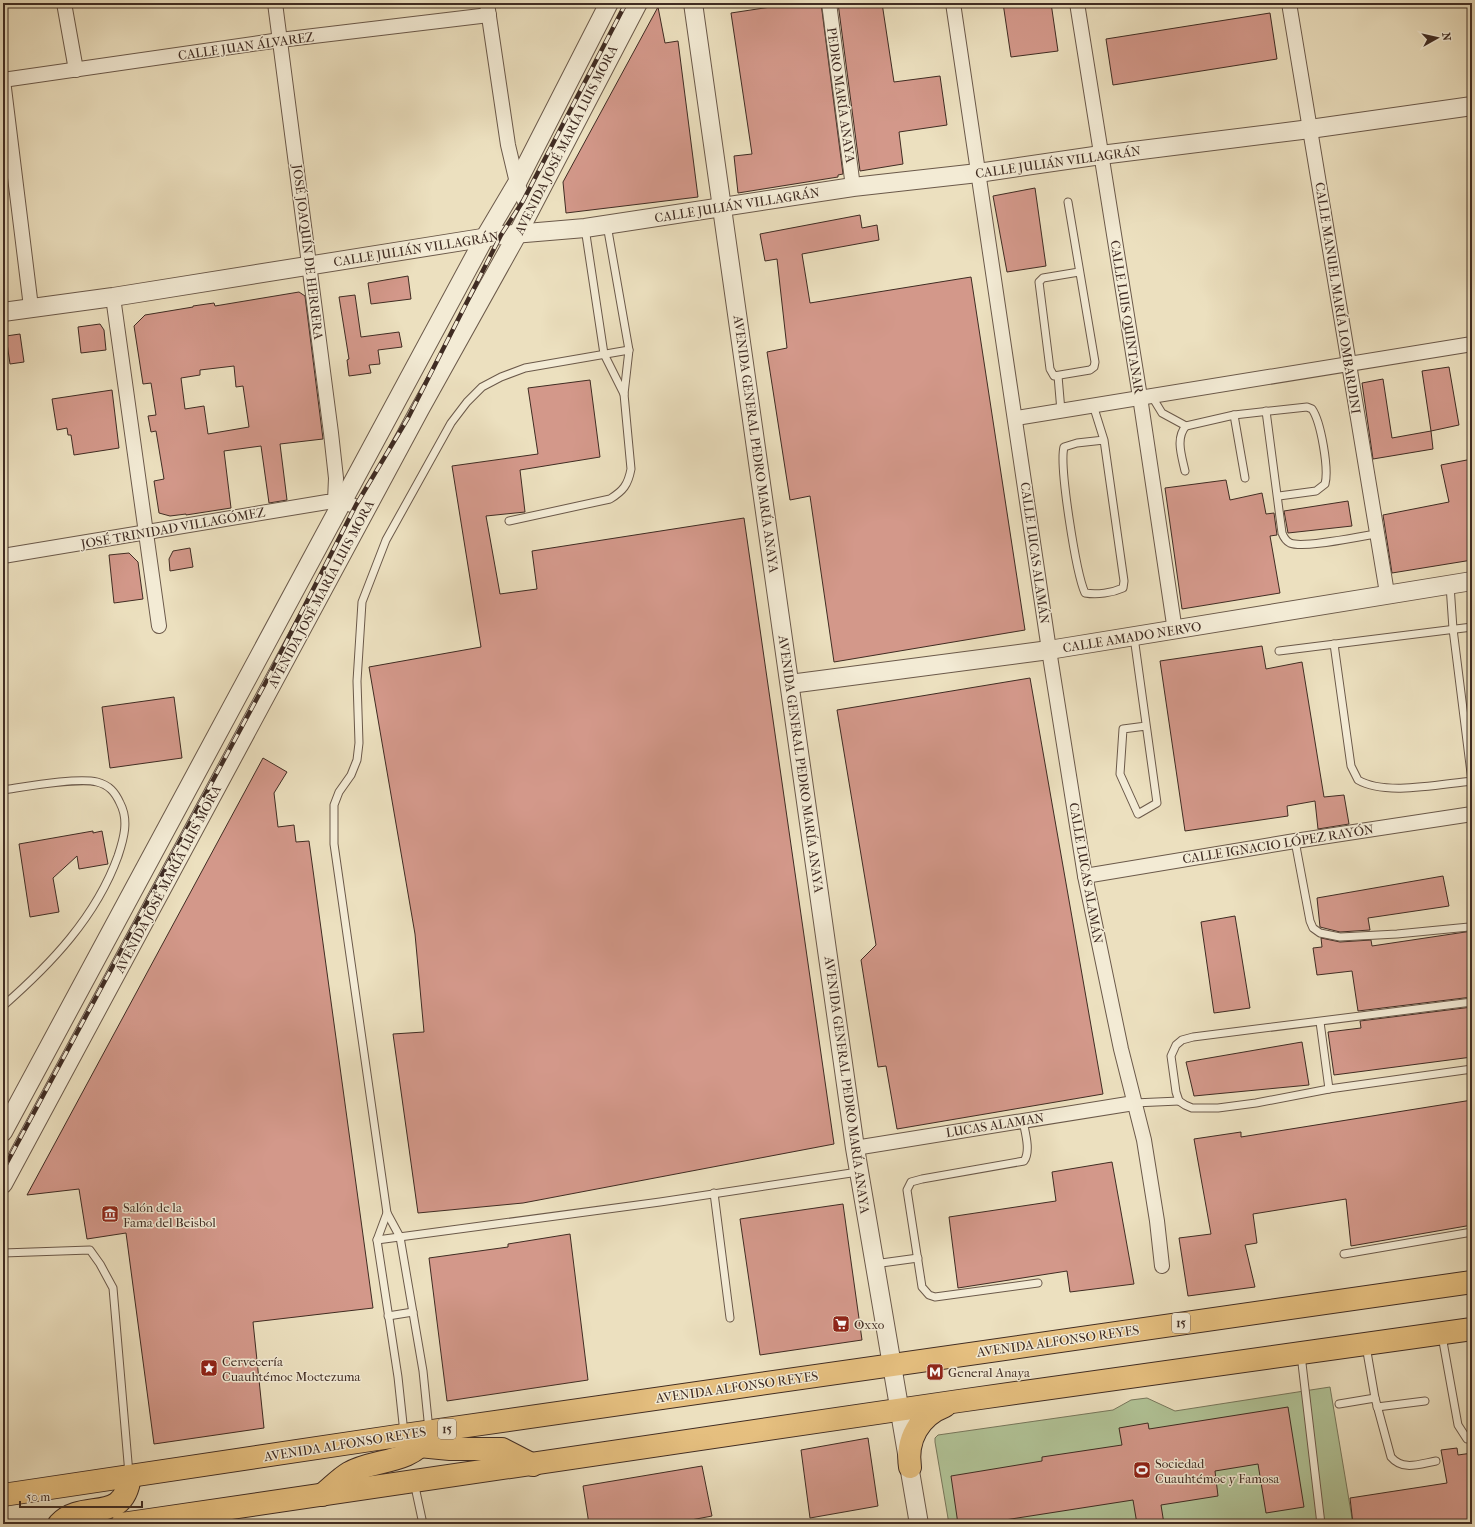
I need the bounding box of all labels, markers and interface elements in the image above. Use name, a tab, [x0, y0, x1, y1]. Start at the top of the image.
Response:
north arrow	[1417, 18, 1457, 58]
street label: PEDRO MARÍA ANAYA	[824, 26, 858, 164]
street label: CALLE JUAN ÁLVAREZ	[177, 29, 315, 63]
text: N	[1439, 32, 1454, 42]
street label: AVENIDA JOSÉ MARÍA LUIS MORA	[511, 42, 621, 238]
street label: CALLE JULIÁN VILLAGRÁN	[974, 143, 1142, 181]
street label: JOSÉ JOAQUÍN DE HERRERA	[290, 163, 326, 341]
street label: CALLE MANUEL MARÍA LOMBARDINI	[1312, 181, 1364, 415]
street label: CALLE JULIÁN VILLAGRÁN	[653, 185, 821, 225]
street label: CALLE JULIÁN VILLAGRÁN	[332, 229, 500, 269]
street label: CALLE LUIS QUINTANAR	[1107, 239, 1147, 395]
street label: AVENIDA GENERAL PEDRO MARÍA ANAYA	[730, 313, 782, 574]
street label: CALLE LUCAS ALAMÁN	[1018, 481, 1052, 625]
street label: AVENIDA JOSÉ MARÍA LUIS MORA	[265, 497, 377, 691]
street label: JOSÉ TRINIDAD VILLAGÓMEZ	[79, 504, 267, 552]
street label: CALLE AMADO NERVO	[1062, 619, 1202, 655]
street label: AVENIDA GENERAL PEDRO MARÍA ANAYA	[775, 633, 827, 894]
street label: AVENIDA JOSÉ MARÍA LUIS MORA	[112, 782, 224, 976]
street label: CALLE LUCAS ALAMÁN	[1066, 801, 1106, 945]
street label: CALLE IGNACIO LÓPEZ RAYÓN	[1181, 821, 1375, 867]
street label: AVENIDA GENERAL PEDRO MARÍA ANAYA	[821, 954, 873, 1215]
street label: LUCAS ALAMAN	[945, 1110, 1045, 1140]
place label: Salón de la Fama del Beisbol	[123, 1200, 216, 1230]
museum icon: Salón de la Fama del Beisbol	[100, 1204, 120, 1224]
road number: 15	[1172, 1313, 1190, 1333]
supermarket icon: Oxxo	[831, 1314, 851, 1334]
place label: Oxxo	[854, 1317, 885, 1332]
street label: AVENIDA ALFONSO REYES	[975, 1322, 1140, 1360]
place label: Cervecería Cuauhtémoc Moctezuma	[222, 1354, 362, 1384]
place icon: Cervecería Cuauhtémoc Moctezuma	[199, 1358, 219, 1378]
metro station icon: General Anaya	[925, 1362, 945, 1382]
place label: General Anaya	[948, 1365, 1031, 1380]
street label: AVENIDA ALFONSO REYES	[654, 1368, 819, 1406]
road number: 15	[438, 1419, 456, 1439]
street label: AVENIDA ALFONSO REYES	[262, 1424, 427, 1464]
place label: Sociedad Cuauhtémoc y Famosa	[1155, 1456, 1280, 1486]
sports icon: Sociedad Cuauhtémoc y Famosa	[1132, 1460, 1152, 1480]
scale bar	[20, 1483, 142, 1509]
text: 50 m	[26, 1490, 50, 1504]

